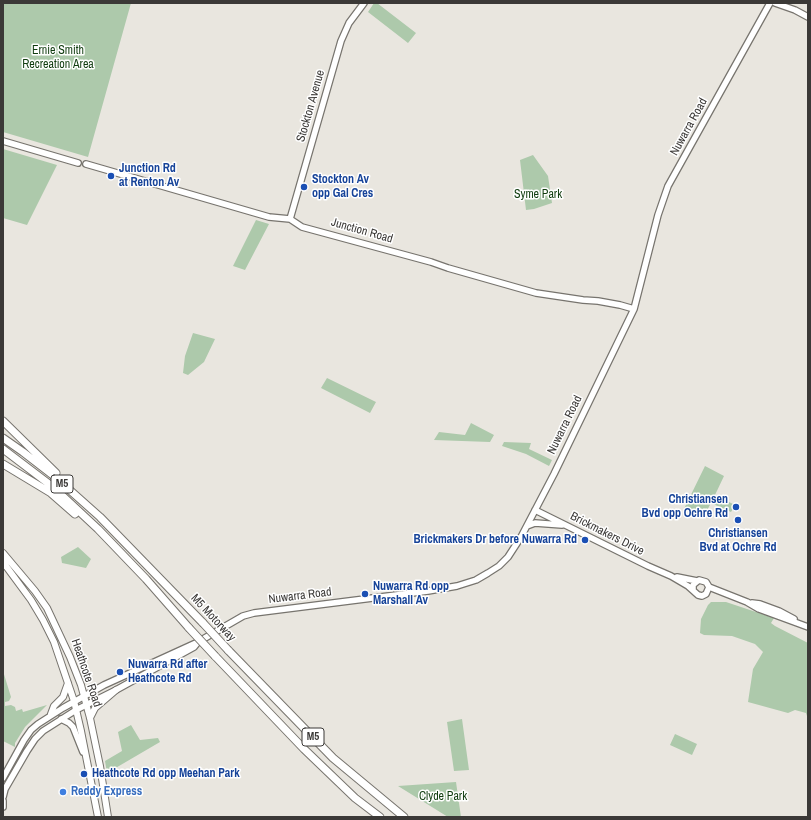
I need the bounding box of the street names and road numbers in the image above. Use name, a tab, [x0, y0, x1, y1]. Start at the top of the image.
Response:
street label: Stockton Avenue	[294, 68, 328, 144]
street label: Nuwarra Road	[667, 96, 711, 158]
street label: Junction Road	[330, 215, 394, 247]
street label: Nuwarra Road	[545, 393, 585, 457]
road number: M5	[51, 475, 73, 493]
street label: Brickmakers Drive	[568, 509, 646, 559]
street label: Nuwarra Road	[268, 585, 332, 607]
street label: M5 Motorway	[188, 591, 238, 645]
street label: Heathcote Road	[68, 637, 104, 709]
road number: M5	[302, 728, 324, 746]

